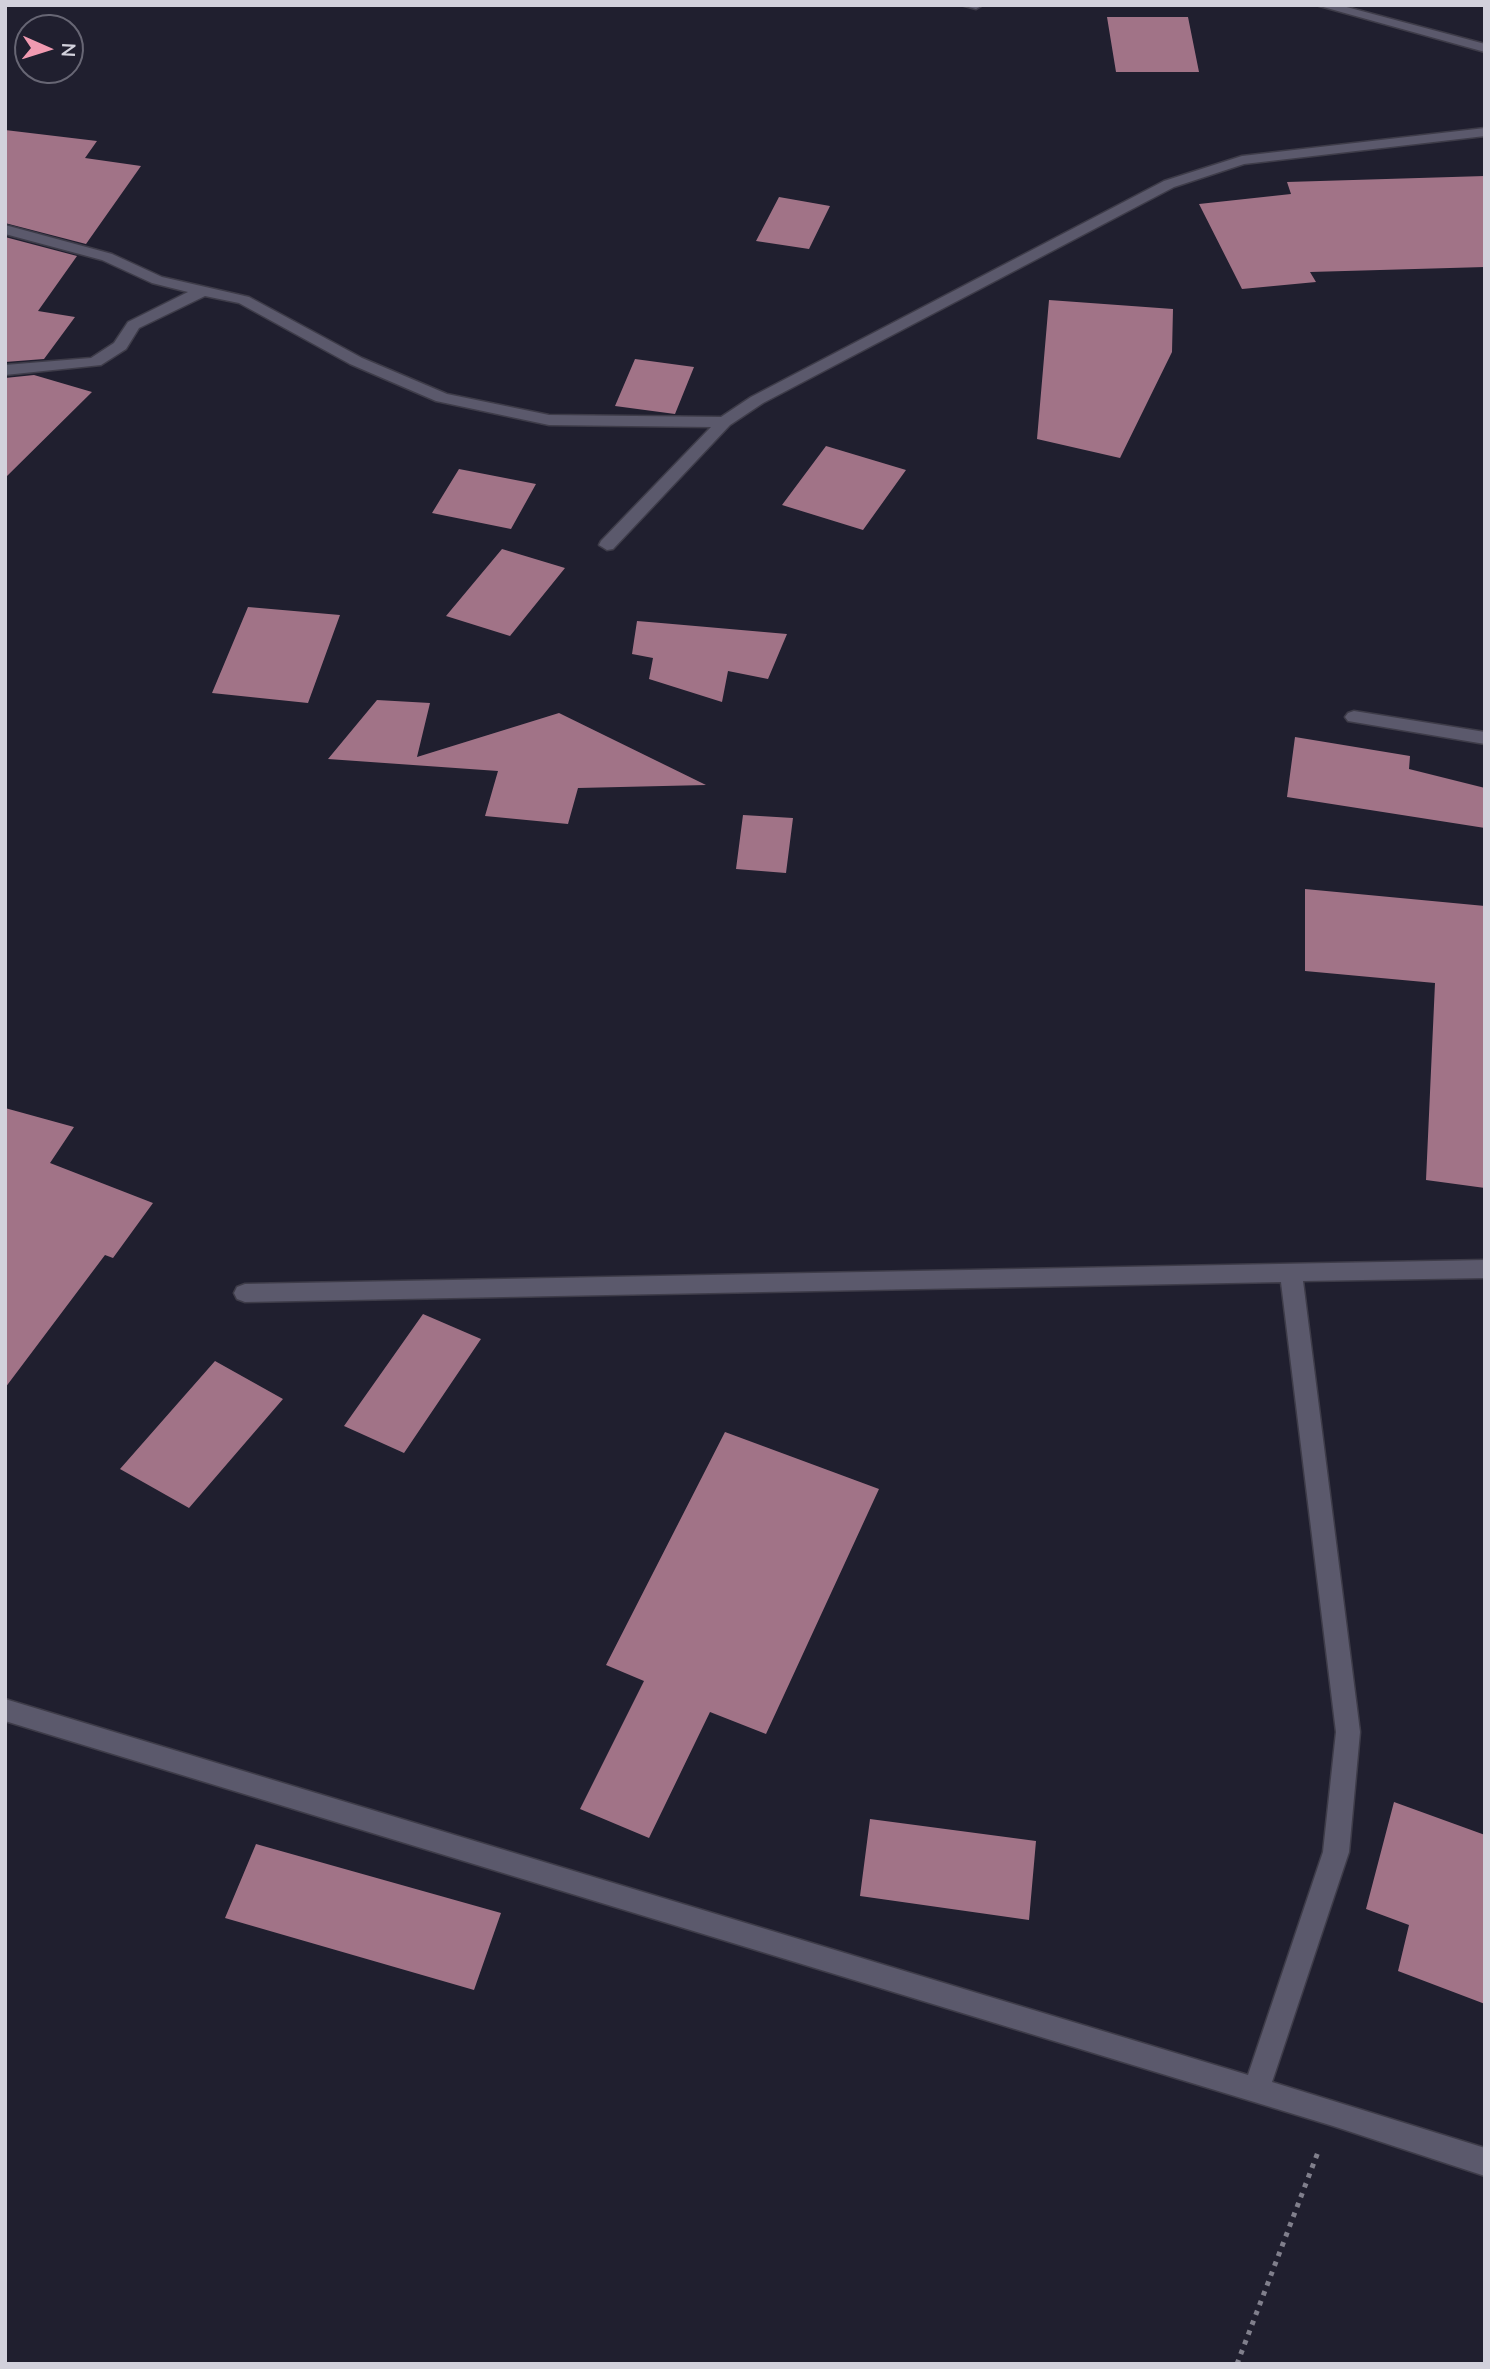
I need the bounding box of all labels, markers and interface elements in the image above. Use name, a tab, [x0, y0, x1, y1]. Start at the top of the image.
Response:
north arrow	[14, 14, 84, 84]
text: N	[55, 42, 81, 58]

